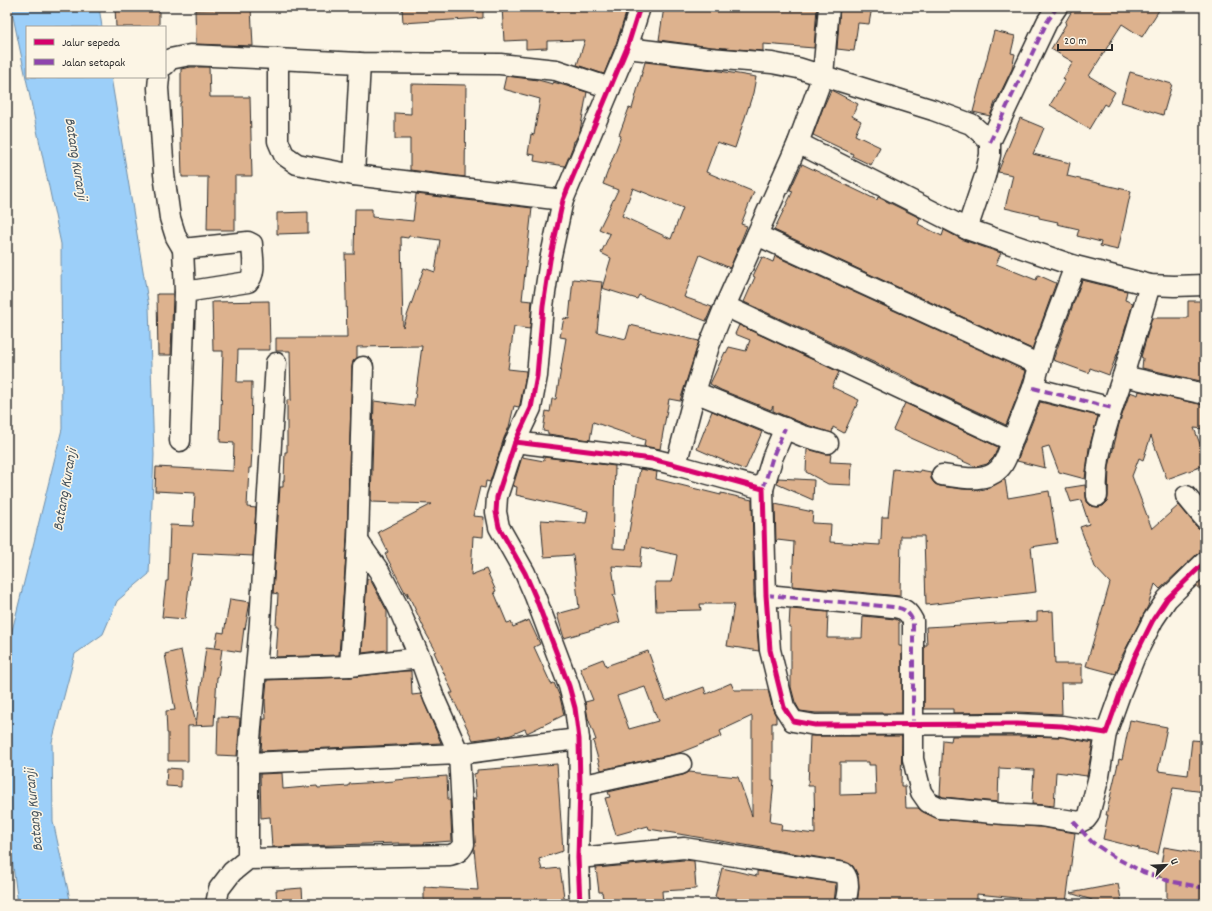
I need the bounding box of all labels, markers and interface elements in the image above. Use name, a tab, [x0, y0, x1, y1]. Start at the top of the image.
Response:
legend	[26, 26, 166, 78]
scale bar	[1058, 26, 1112, 52]
text: 20 m	[1064, 33, 1087, 50]
text: Jalur sepeda	[62, 35, 120, 52]
text: Jalan setapak	[62, 55, 125, 72]
water label: Batang Kuranji	[58, 116, 93, 204]
water label: Batang Kuranji	[48, 445, 84, 533]
water label: Batang Kuranji	[19, 765, 50, 853]
north arrow	[1146, 845, 1186, 885]
text: U	[1165, 856, 1182, 867]

